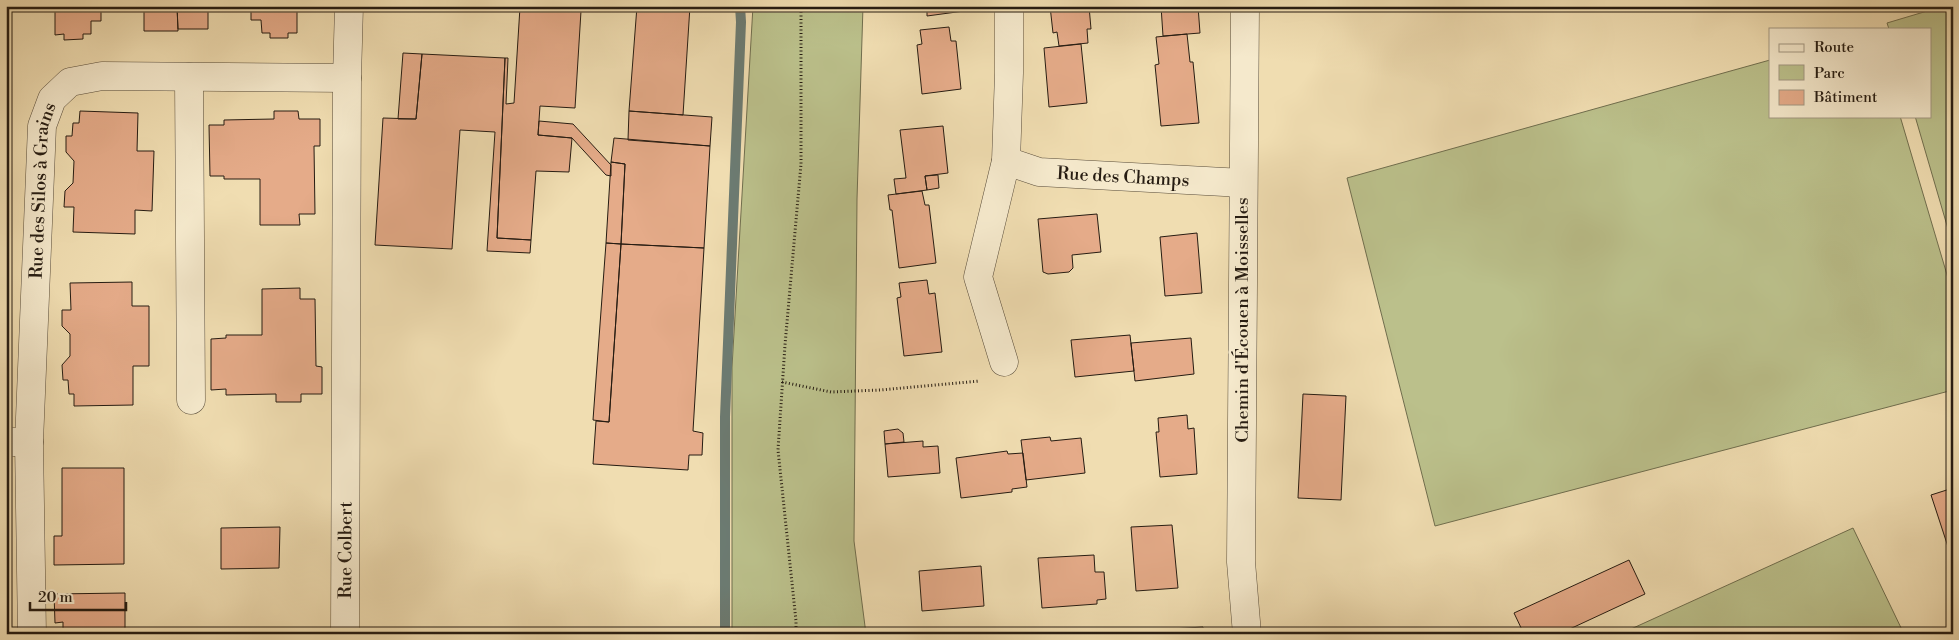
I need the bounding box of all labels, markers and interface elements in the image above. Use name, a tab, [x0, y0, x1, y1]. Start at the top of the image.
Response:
legend	[1769, 28, 1932, 118]
text: Route	[1814, 38, 1854, 57]
text: Parc	[1814, 64, 1845, 83]
text: Bâtiment	[1813, 88, 1878, 107]
street label: Rue des Silos à Grains	[24, 99, 61, 279]
street label: Rue des Champs	[1056, 161, 1190, 192]
street label: Chemin d'Écouen à Moisselles	[1231, 197, 1254, 443]
street label: Rue Colbert	[334, 501, 357, 599]
scale bar	[30, 580, 126, 612]
text: 20 m	[38, 588, 73, 607]

